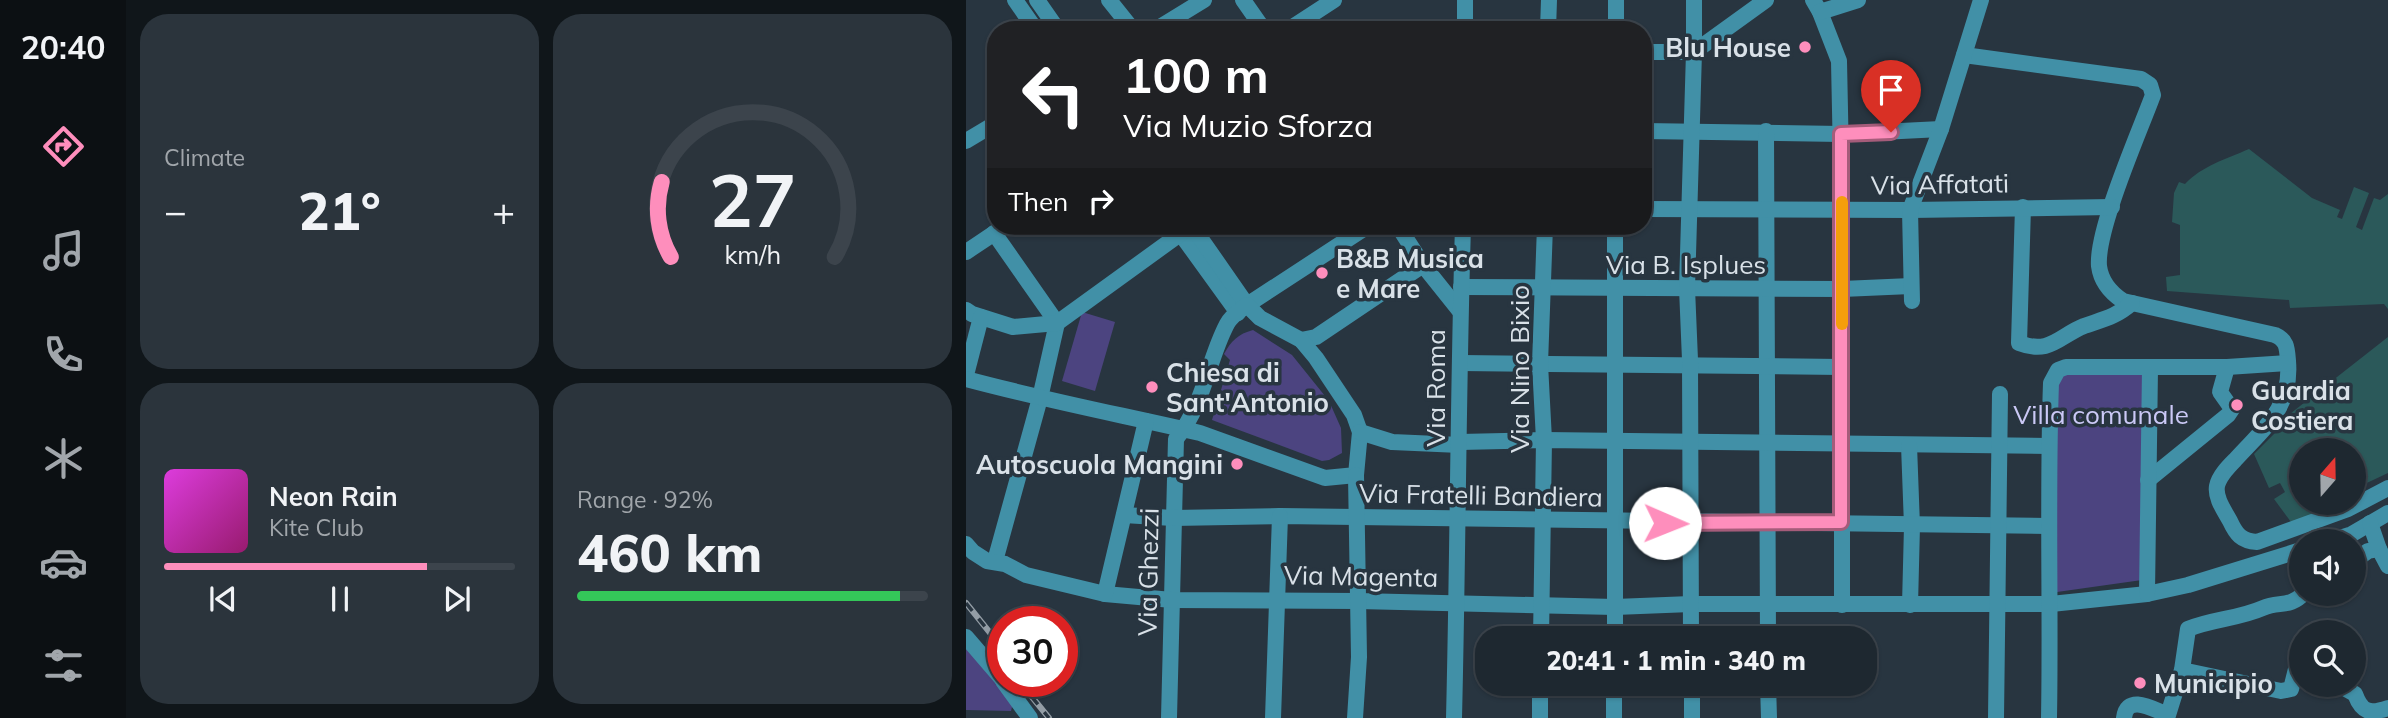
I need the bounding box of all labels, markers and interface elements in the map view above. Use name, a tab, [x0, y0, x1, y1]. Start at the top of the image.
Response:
text: 20:40	[21, 27, 105, 67]
place label: Blu House	[1665, 31, 1791, 64]
marker: Blu House	[1797, 39, 1813, 55]
text: 100 m	[1123, 44, 1269, 105]
icon: left	[1008, 49, 1099, 140]
pin	[1861, 60, 1921, 132]
icon: arrive	[1872, 71, 1910, 109]
text: Via Muzio Sforza	[1123, 105, 1373, 145]
icon: directions	[39, 122, 88, 171]
text: Climate	[164, 143, 245, 172]
text: 27	[709, 155, 796, 246]
street label: Via Affatati	[1871, 166, 2009, 202]
text: 21°	[298, 178, 381, 243]
icon: right	[1082, 182, 1120, 220]
text: Then	[1008, 185, 1068, 218]
text: −	[164, 187, 187, 235]
text: +	[492, 187, 515, 235]
icon: music	[39, 226, 88, 275]
text: km/h	[724, 239, 781, 270]
place label: B&B Musica e Mare	[1336, 242, 1484, 305]
street label: Via B. Isplues	[1606, 248, 1766, 281]
marker: B&B Musica e Mare	[1314, 265, 1330, 281]
street label: Via Nino Bixio	[1503, 285, 1536, 453]
street label: Via Roma	[1419, 329, 1452, 447]
icon: phone	[39, 330, 88, 379]
place label: Chiesa di Sant'Antonio	[1166, 356, 1329, 419]
place label: Guardia Costiera	[2251, 374, 2353, 437]
marker: Chiesa di Sant'Antonio	[1144, 379, 1160, 395]
marker: Guardia Costiera	[2229, 397, 2245, 413]
park label: Villa comunale	[2013, 398, 2189, 431]
icon: climate	[39, 434, 88, 483]
north arrow	[2289, 438, 2366, 514]
map controls	[2289, 438, 2366, 697]
place label: Autoscuola Mangini	[976, 448, 1223, 481]
marker: Autoscuola Mangini	[1229, 456, 1245, 472]
street label: Via Fratelli Bandiera	[1359, 476, 1603, 514]
text: Neon Rain	[269, 480, 398, 513]
text: Range · 92%	[577, 485, 713, 514]
position arrow	[1628, 486, 1702, 560]
street label: Via Ghezzi	[1130, 508, 1166, 636]
text: Kite Club	[269, 513, 364, 542]
text: 460 km	[577, 520, 762, 585]
button: sound	[2289, 529, 2366, 606]
icon: car	[39, 538, 88, 587]
street label: Via Magenta	[1284, 558, 1438, 594]
icon: previous	[204, 580, 242, 618]
icon: pause	[321, 580, 359, 618]
icon: next	[438, 580, 476, 618]
speed limit sign: 30	[987, 606, 1078, 697]
button: search	[2289, 620, 2366, 697]
icon: filters	[39, 641, 88, 690]
text: 20:41 · 1 min · 340 m	[1546, 644, 1806, 677]
place label: Municipio	[2154, 667, 2273, 700]
marker: Municipio	[2132, 675, 2148, 691]

